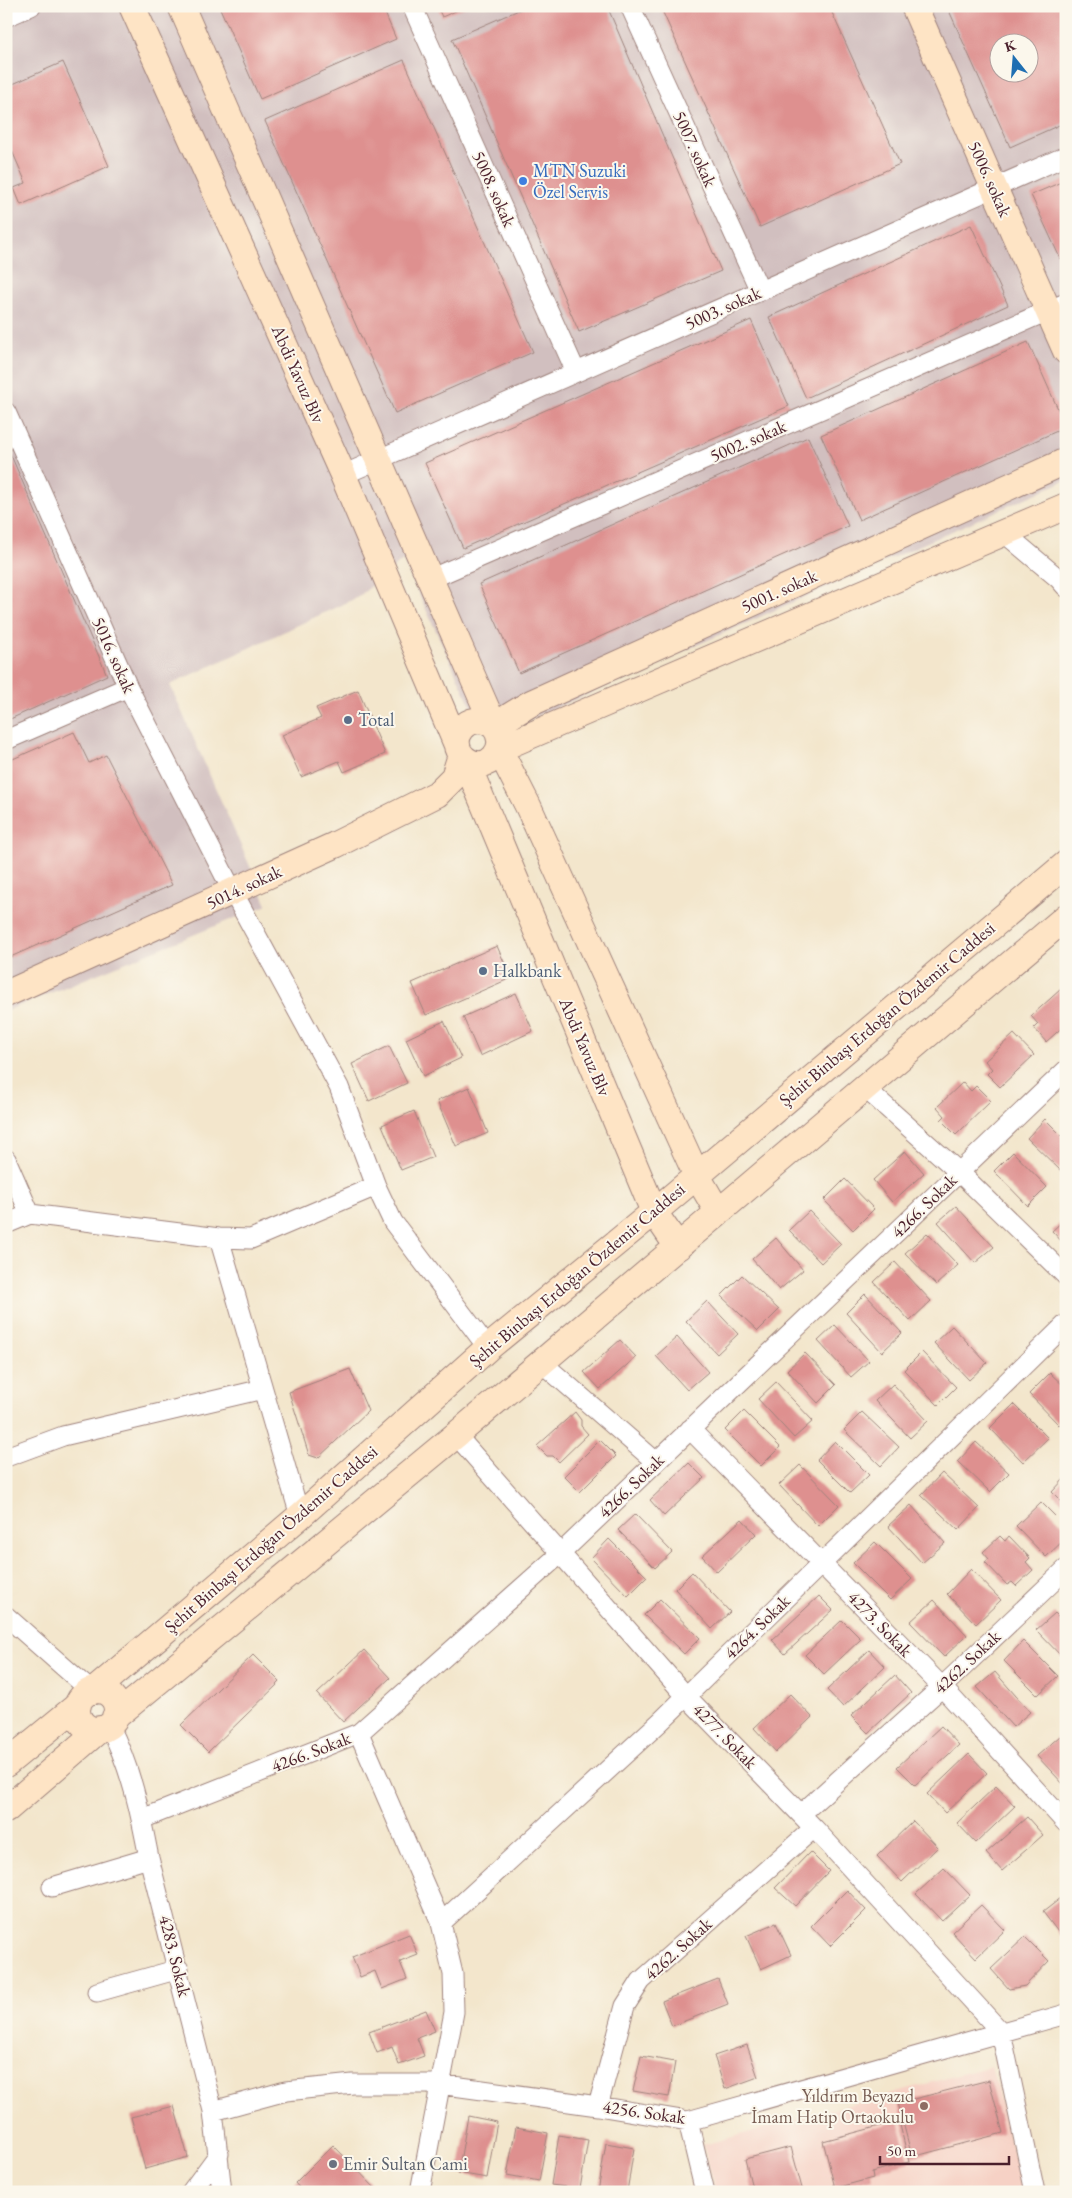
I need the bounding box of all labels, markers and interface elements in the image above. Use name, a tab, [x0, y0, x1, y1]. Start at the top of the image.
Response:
north arrow	[990, 32, 1040, 82]
text: K	[1002, 35, 1018, 56]
street label: 5007. sokak	[669, 107, 723, 191]
street label: 5006. sokak	[964, 137, 1018, 221]
street label: 5008. sokak	[468, 147, 522, 231]
place label: MTN Suzuki Özel Servis	[533, 159, 627, 203]
marker: MTN Suzuki Özel Servis	[517, 175, 529, 187]
street label: 5003. sokak	[681, 280, 765, 334]
street label: Abdi Yavuz Blv	[266, 320, 330, 426]
street label: 5002. sokak	[706, 414, 790, 467]
street label: 5001. sokak	[737, 563, 821, 617]
street label: 5016. sokak	[88, 613, 142, 697]
place label: Total	[358, 708, 394, 731]
marker: Total	[342, 714, 354, 726]
street label: 5014. sokak	[202, 859, 286, 914]
street label: Şehit Binbaşı Erdoğan Özdemir Caddesi	[774, 916, 1000, 1111]
place label: Halkbank	[493, 959, 562, 982]
marker: Halkbank	[477, 965, 489, 977]
street label: Abdi Yavuz Blv	[554, 993, 617, 1100]
street label: 4266. Sokak	[886, 1168, 962, 1243]
street label: Şehit Binbaşı Erdoğan Özdemir Caddesi	[464, 1177, 690, 1372]
street label: Şehit Binbaşı Erdoğan Özdemir Caddesi	[159, 1439, 382, 1638]
street label: 4266. Sokak	[593, 1448, 669, 1523]
street label: 4273. Sokak	[843, 1586, 918, 1662]
street label: 4264. Sokak	[719, 1589, 795, 1664]
street label: 4262. Sokak	[928, 1624, 1005, 1698]
street label: 4277. Sokak	[688, 1698, 763, 1774]
street label: 4266. Sokak	[268, 1726, 354, 1777]
street label: 4262. Sokak	[639, 1912, 717, 1985]
street label: 4283. Sokak	[154, 1913, 197, 2000]
place label: Yıldırım Beyazıd İmam Hatip Ortaokulu	[751, 2084, 915, 2128]
street label: 4256. Sokak	[601, 2094, 687, 2129]
marker: Yıldırım Beyazıd İmam Hatip Ortaokulu	[918, 2100, 930, 2112]
scale bar	[880, 2133, 1008, 2165]
text: 50 m	[887, 2141, 916, 2160]
place label: Emir Sultan Cami	[343, 2152, 468, 2175]
marker: Emir Sultan Cami	[327, 2158, 339, 2170]

